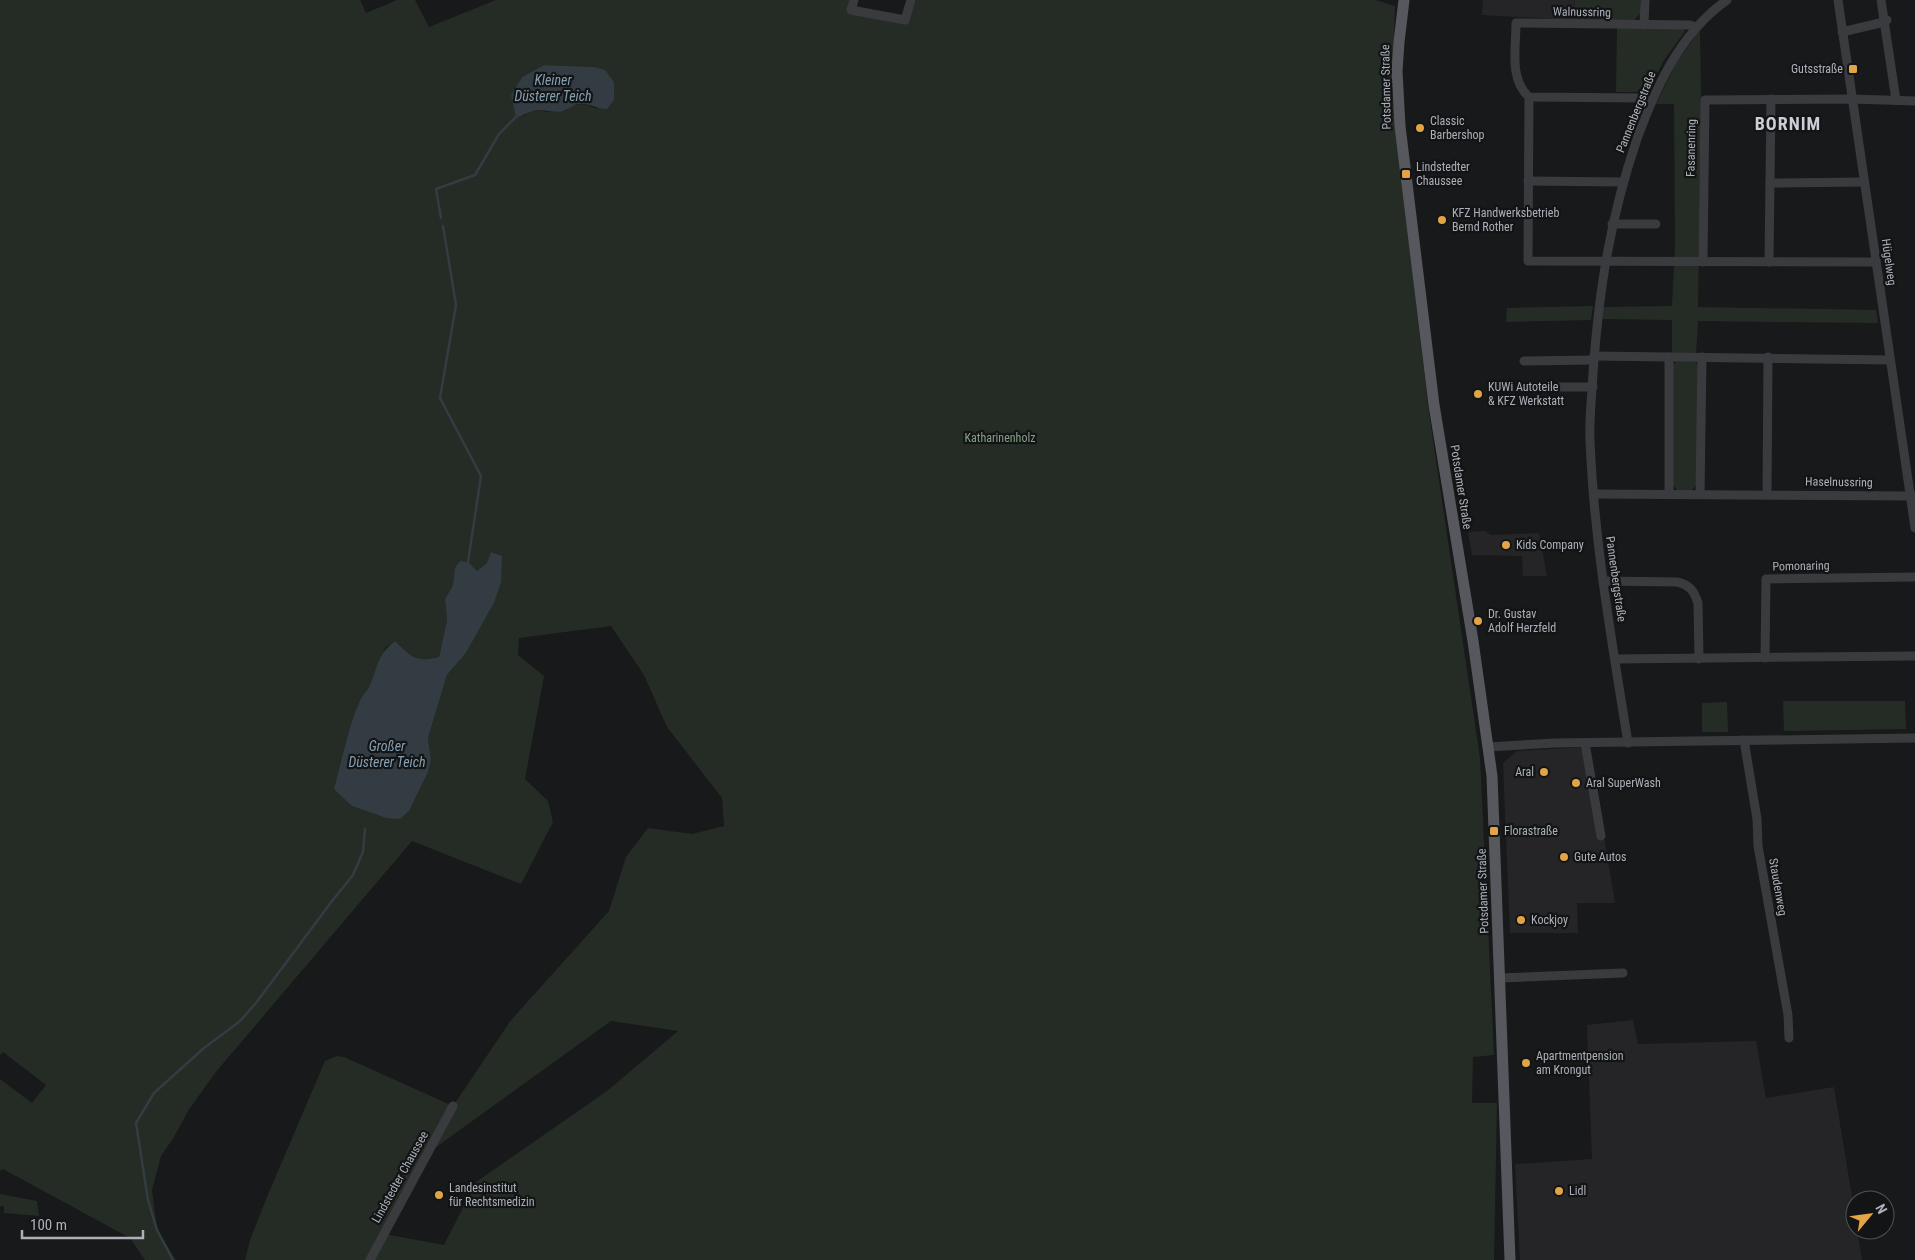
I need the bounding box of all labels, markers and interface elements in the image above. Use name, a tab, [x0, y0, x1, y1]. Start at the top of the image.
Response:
street label: Walnussring	[1553, 4, 1611, 20]
street label: Potsdamer Straße	[1378, 44, 1394, 130]
place label: Gutsstraße	[1791, 62, 1843, 76]
marker: Gutsstraße	[1847, 63, 1859, 75]
street label: Pannenbergstraße	[1613, 69, 1659, 155]
water label: Kleiner Düsterer Teich	[514, 72, 592, 104]
district label: BORNIM	[1755, 113, 1821, 134]
place label: Classic Barbershop	[1430, 114, 1484, 142]
street label: Fasanenring	[1683, 119, 1699, 177]
marker: Classic Barbershop	[1414, 122, 1426, 134]
place label: Lindstedter Chaussee	[1416, 160, 1470, 188]
marker: Lindstedter Chaussee	[1400, 168, 1412, 180]
place label: KFZ Handwerksbetrieb Bernd Rother	[1452, 206, 1559, 234]
marker: KFZ Handwerksbetrieb Bernd Rother	[1436, 214, 1448, 226]
street label: Hügelweg	[1879, 238, 1899, 286]
place label: KUWi Autoteile & KFZ Werkstatt	[1488, 380, 1565, 408]
marker: KUWi Autoteile & KFZ Werkstatt	[1472, 388, 1484, 400]
park label: Katharinenholz	[965, 431, 1035, 445]
street label: Potsdamer Straße	[1447, 444, 1475, 531]
street label: Haselnussring	[1805, 474, 1873, 490]
street label: Pannenbergstraße	[1603, 535, 1629, 623]
place label: Kids Company	[1516, 538, 1584, 552]
marker: Kids Company	[1500, 539, 1512, 551]
street label: Pomonaring	[1772, 558, 1830, 573]
place label: Dr. Gustav Adolf Herzfeld	[1488, 607, 1556, 635]
marker: Dr. Gustav Adolf Herzfeld	[1472, 615, 1484, 627]
water label: Großer Düsterer Teich	[348, 738, 426, 770]
place label: Aral	[1515, 765, 1534, 779]
marker: Aral	[1538, 766, 1550, 778]
place label: Aral SuperWash	[1586, 776, 1661, 790]
marker: Aral SuperWash	[1570, 777, 1582, 789]
place label: Florastraße	[1504, 824, 1558, 838]
marker: Florastraße	[1488, 825, 1500, 837]
street label: Potsdamer Straße	[1475, 848, 1491, 934]
place label: Gute Autos	[1574, 850, 1626, 864]
marker: Gute Autos	[1558, 851, 1570, 863]
street label: Staudenweg	[1766, 857, 1790, 917]
place label: Kockjoy	[1531, 913, 1568, 927]
marker: Kockjoy	[1515, 914, 1527, 926]
place label: Apartmentpension am Krongut	[1536, 1049, 1624, 1077]
marker: Apartmentpension am Krongut	[1520, 1057, 1532, 1069]
street label: Lindstedter Chaussee	[369, 1128, 431, 1225]
place label: Landesinstitut für Rechtsmedizin	[449, 1181, 535, 1209]
place label: Lidl	[1569, 1184, 1586, 1198]
marker: Lidl	[1553, 1185, 1565, 1197]
marker: Landesinstitut für Rechtsmedizin	[433, 1189, 445, 1201]
north arrow	[1845, 1190, 1895, 1240]
text: N	[1872, 1201, 1890, 1216]
scale bar	[22, 1208, 144, 1240]
text: 100 m	[30, 1216, 67, 1234]

